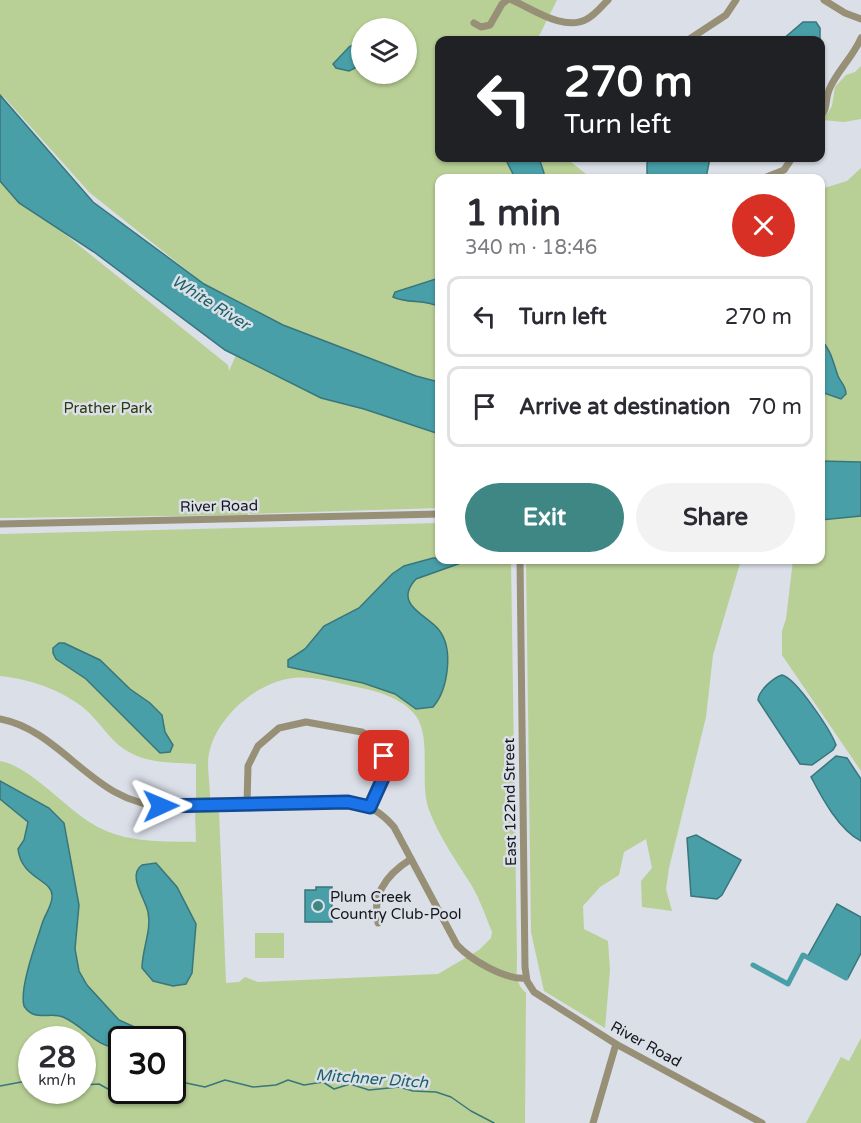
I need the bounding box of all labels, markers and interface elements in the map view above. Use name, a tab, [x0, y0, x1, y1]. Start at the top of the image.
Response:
map controls	[351, 18, 417, 84]
button: layers	[351, 18, 417, 84]
text: 270 m	[564, 57, 693, 108]
icon: left	[465, 60, 543, 138]
text: Turn left	[564, 108, 671, 141]
text: 1 min	[465, 192, 561, 235]
button: close	[732, 194, 795, 257]
text: 340 m · 18:46	[465, 236, 597, 260]
water label: White River	[168, 271, 255, 336]
icon: left	[468, 300, 501, 333]
text: Turn left	[519, 304, 607, 330]
text: 270 m	[725, 304, 792, 330]
icon: arrive	[468, 390, 501, 423]
text: Arrive at destination	[519, 394, 730, 420]
text: 70 m	[748, 394, 802, 420]
park label: Prather Park	[64, 399, 153, 417]
button: Exit	[465, 483, 624, 552]
button: Share	[636, 483, 795, 552]
street label: River Road	[180, 496, 258, 516]
pin	[358, 730, 409, 781]
street label: East 122nd Street	[500, 737, 520, 866]
icon: arrive	[367, 739, 400, 772]
position arrow	[129, 774, 193, 838]
place label: Plum Creek Country Club-Pool	[330, 888, 462, 923]
marker: Plum Creek Country Club-Pool	[311, 899, 325, 913]
street label: River Road	[607, 1017, 685, 1071]
speed limit sign: 30	[108, 1026, 186, 1104]
text: 28	[38, 1039, 76, 1076]
water label: Mitchner Ditch	[315, 1065, 430, 1093]
text: km/h	[38, 1071, 76, 1089]

